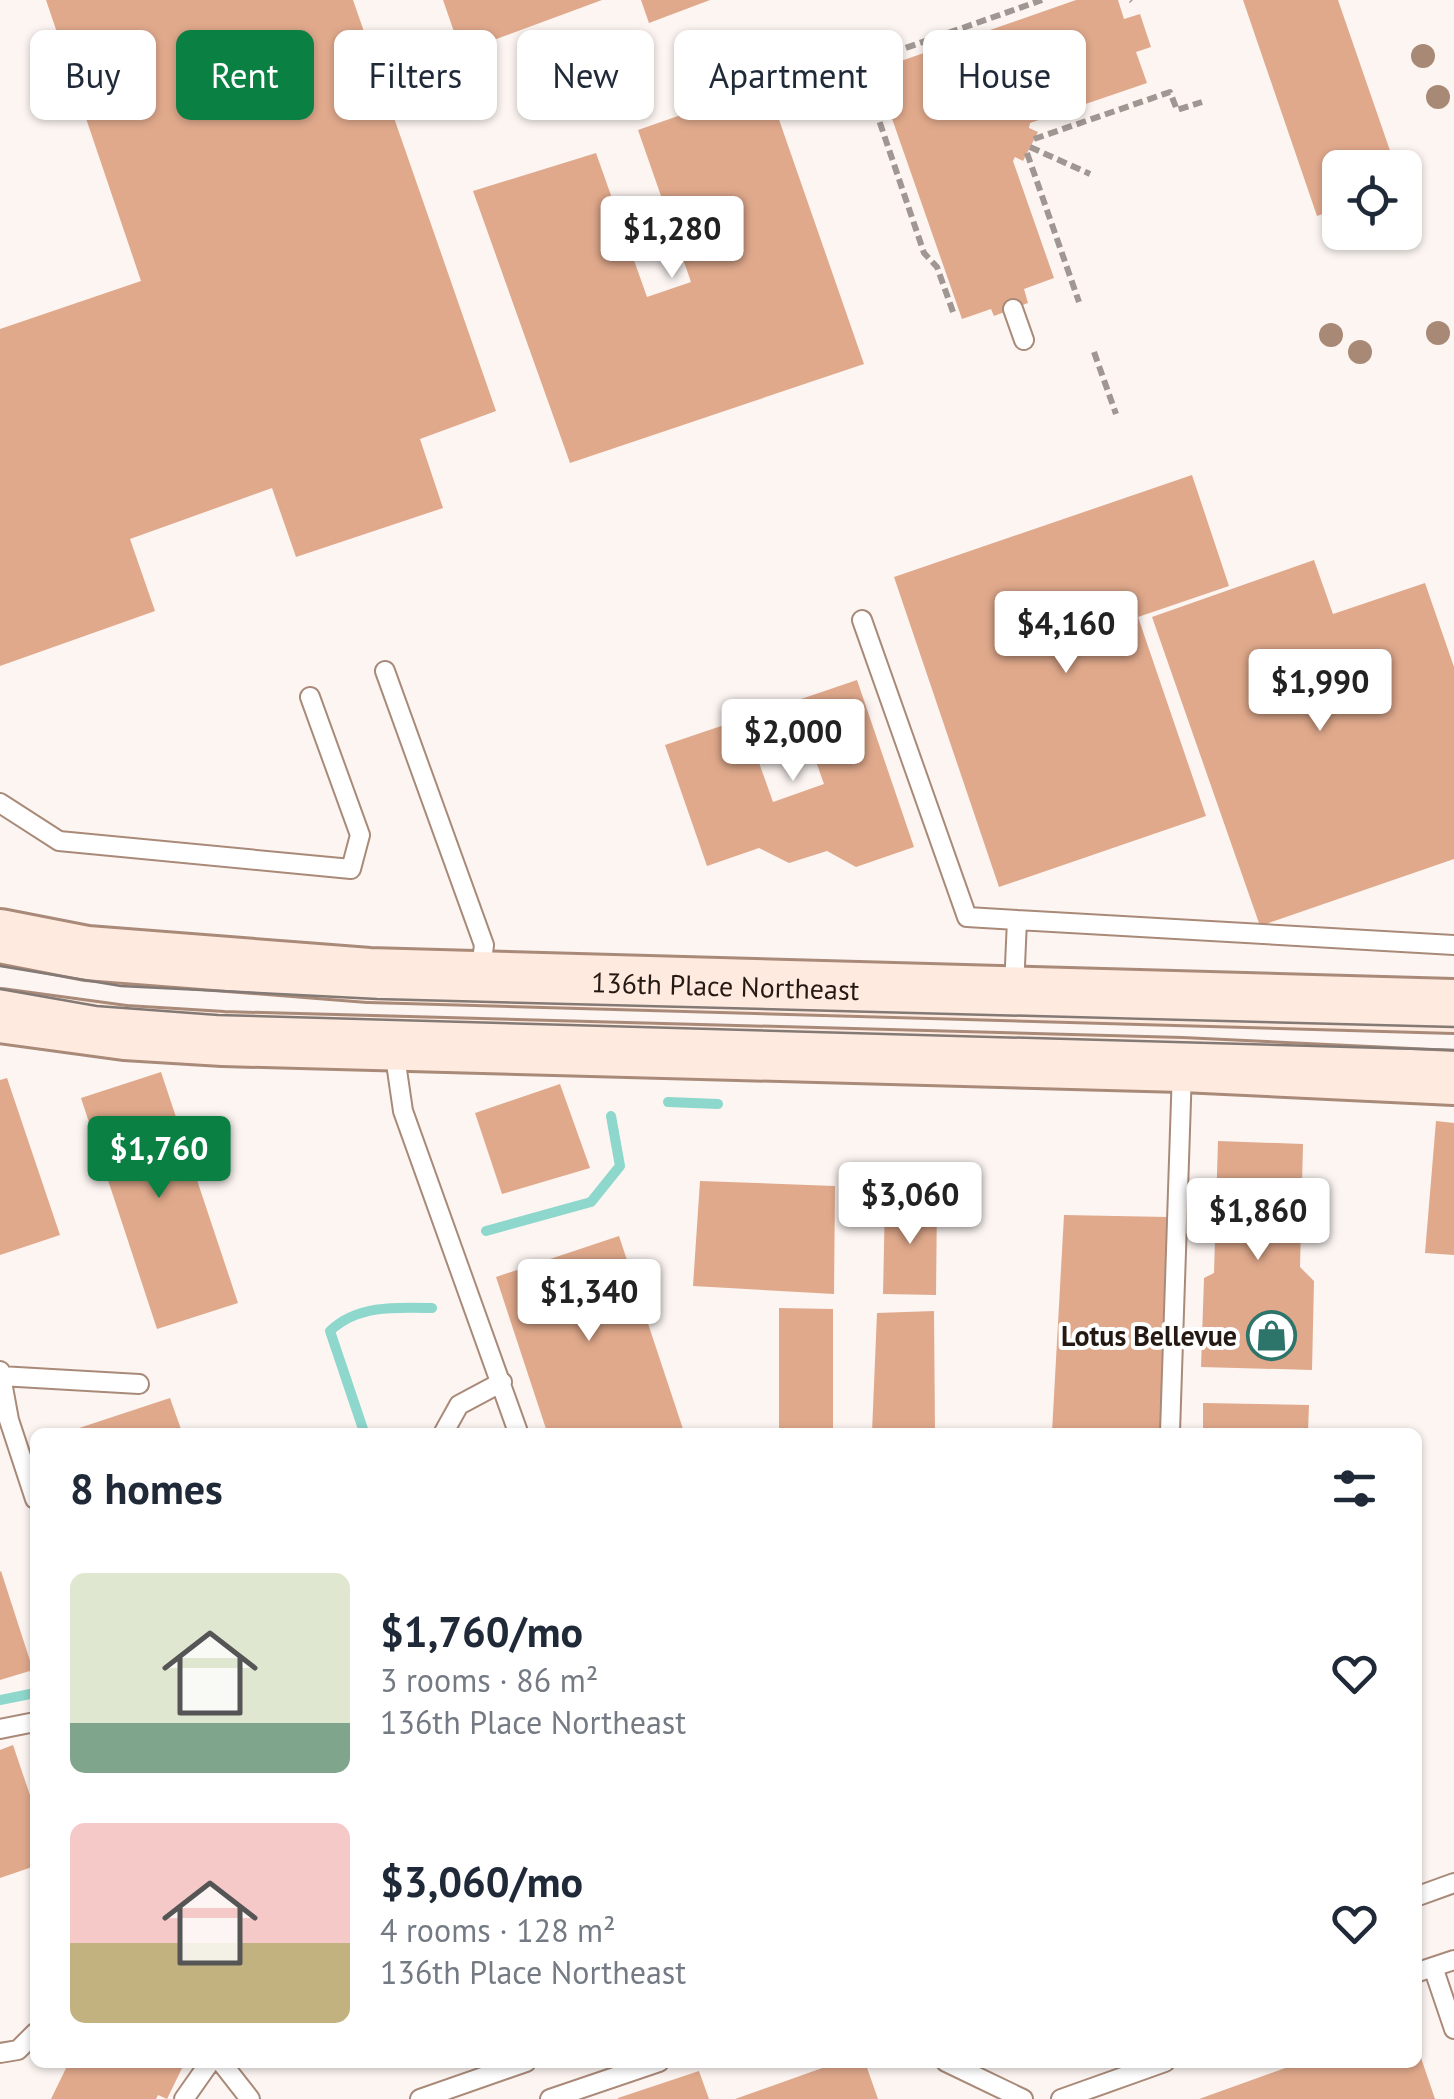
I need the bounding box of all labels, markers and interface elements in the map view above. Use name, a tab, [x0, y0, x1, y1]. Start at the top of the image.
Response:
chip: Buy	[30, 30, 156, 120]
chip: Rent	[176, 30, 314, 120]
chip: Filters	[334, 30, 497, 120]
chip: New	[517, 30, 654, 120]
chip: Apartment	[674, 30, 903, 120]
chip: House	[923, 30, 1086, 120]
map controls	[1322, 150, 1422, 250]
button: locate	[1322, 150, 1422, 250]
pin: $1,280	[591, 196, 753, 281]
text: $1,280	[623, 207, 721, 249]
pin: $4,160	[985, 591, 1147, 676]
text: $4,160	[1017, 602, 1115, 644]
pin: $1,990	[1239, 649, 1401, 734]
text: $1,990	[1271, 660, 1369, 702]
pin: $2,000	[712, 699, 874, 784]
text: $2,000	[744, 710, 842, 752]
street label: 136th Place Northeast	[591, 963, 860, 1008]
pin: $1,760	[78, 1116, 240, 1201]
text: $1,760	[110, 1127, 208, 1169]
pin: $3,060	[829, 1162, 991, 1247]
text: $3,060	[861, 1173, 959, 1215]
pin: $1,860	[1177, 1178, 1339, 1263]
text: $1,860	[1209, 1189, 1307, 1231]
pin: $1,340	[508, 1259, 670, 1344]
text: $1,340	[540, 1270, 638, 1312]
shop icon: Lotus Bellevue	[1246, 1309, 1298, 1361]
place label: Lotus Bellevue	[1061, 1317, 1237, 1354]
text: 8 homes	[70, 1461, 223, 1516]
icon: filters	[1327, 1461, 1382, 1516]
text: $1,760/mo	[380, 1604, 583, 1659]
icon: home	[150, 1613, 270, 1733]
icon: heart	[1327, 1646, 1382, 1701]
text: 3 rooms · 86 m²	[380, 1659, 598, 1701]
text: 136th Place Northeast	[380, 1701, 686, 1743]
text: $3,060/mo	[380, 1854, 583, 1909]
icon: home	[150, 1863, 270, 1983]
icon: heart	[1327, 1896, 1382, 1951]
text: 4 rooms · 128 m²	[380, 1909, 616, 1951]
text: 136th Place Northeast	[380, 1951, 686, 1993]

